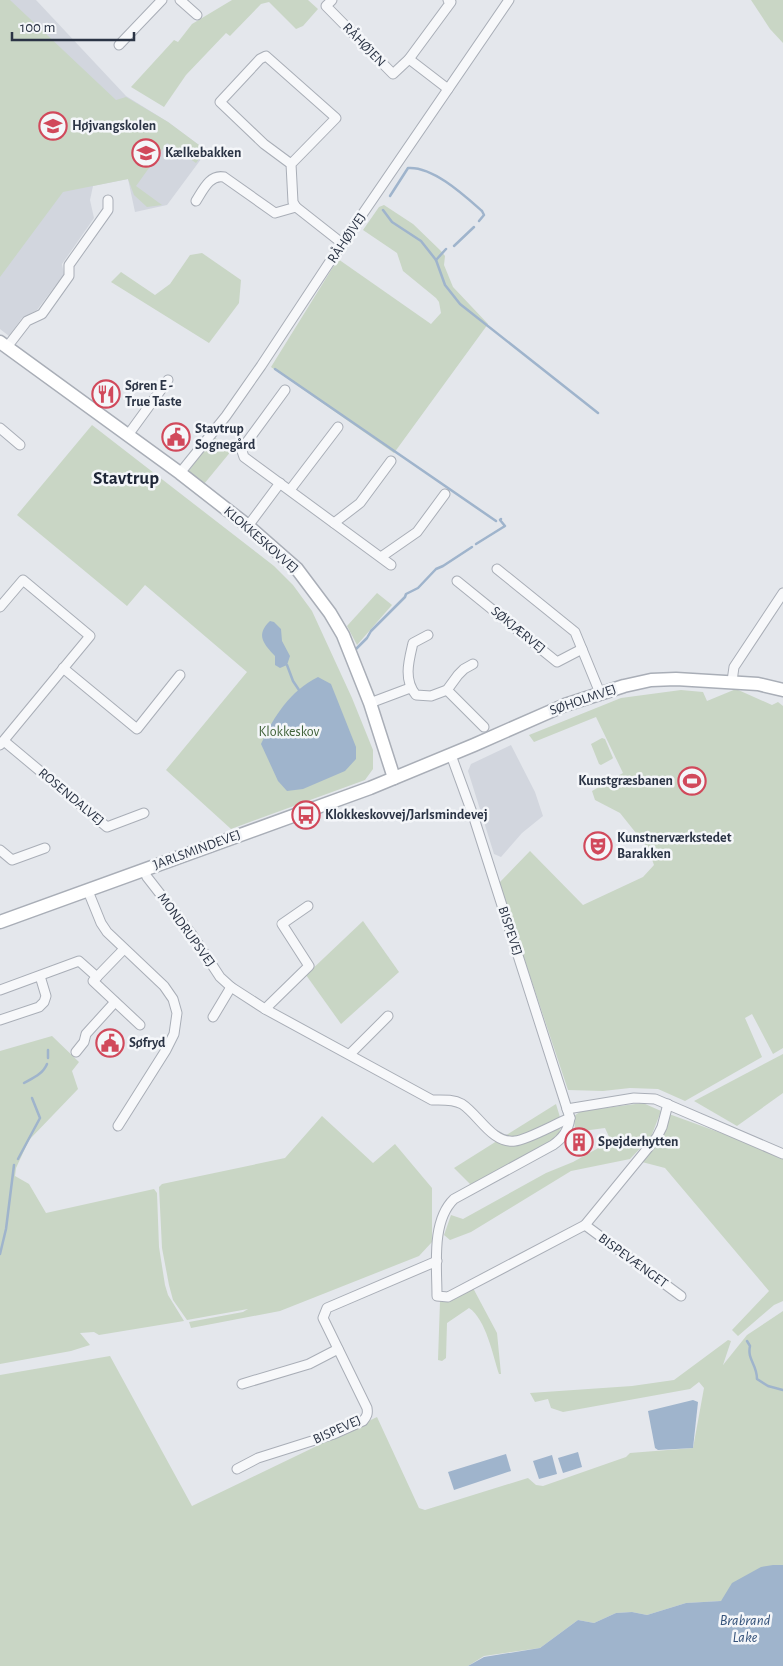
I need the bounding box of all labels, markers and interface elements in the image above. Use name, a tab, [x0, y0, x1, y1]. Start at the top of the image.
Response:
scale bar	[12, 10, 135, 42]
street label: RÅHØJEN	[340, 19, 389, 70]
text: 100 m	[20, 20, 55, 35]
school or university icon: Højvangskolen	[38, 111, 68, 141]
place label: Højvangskolen	[72, 119, 156, 133]
school or university icon: Kælkebakken	[131, 138, 161, 168]
place label: Kælkebakken	[165, 146, 241, 160]
street label: RÅHØJVEJ	[324, 209, 369, 266]
restaurant icon: Søren E - True Taste	[91, 379, 121, 409]
place label: Søren E - True Taste	[125, 379, 182, 409]
public building icon: Stavtrup Sognegård	[161, 422, 191, 452]
place label: Stavtrup Sognegård	[195, 422, 256, 452]
district label: Stavtrup	[93, 469, 159, 488]
street label: KLOKKESKOVVEJ	[221, 504, 301, 576]
street label: SØKJÆRVEJ	[488, 603, 548, 656]
street label: SØHOLMVEJ	[548, 681, 618, 718]
park label: Klokkeskov	[259, 725, 320, 739]
street label: ROSENDALVEJ	[36, 766, 106, 828]
sports icon: Kunstgræsbanen	[677, 766, 707, 796]
place label: Kunstgræsbanen	[578, 774, 673, 788]
bus stop icon: Klokkeskovvej/Jarlsmindevej	[291, 800, 321, 830]
place label: Klokkeskovvej/Jarlsmindevej	[325, 808, 488, 822]
street label: JARLSMINDEVEJ	[151, 828, 243, 872]
theatre icon: Kunstnerværkstedet Barakken	[583, 831, 613, 861]
place label: Kunstnerværkstedet Barakken	[617, 831, 732, 861]
street label: MONDRUPSVEJ	[155, 890, 217, 970]
street label: BISPEVEJ	[495, 905, 525, 957]
public building icon: Søfryd	[95, 1028, 125, 1058]
place label: Søfryd	[129, 1036, 166, 1050]
building icon: Spejderhytten	[564, 1127, 594, 1157]
place label: Spejderhytten	[598, 1135, 678, 1149]
street label: BISPEVÆNGET	[596, 1231, 670, 1291]
street label: BISPEVEJ	[311, 1413, 363, 1447]
water label: Brabrand Lake	[720, 1613, 771, 1645]

